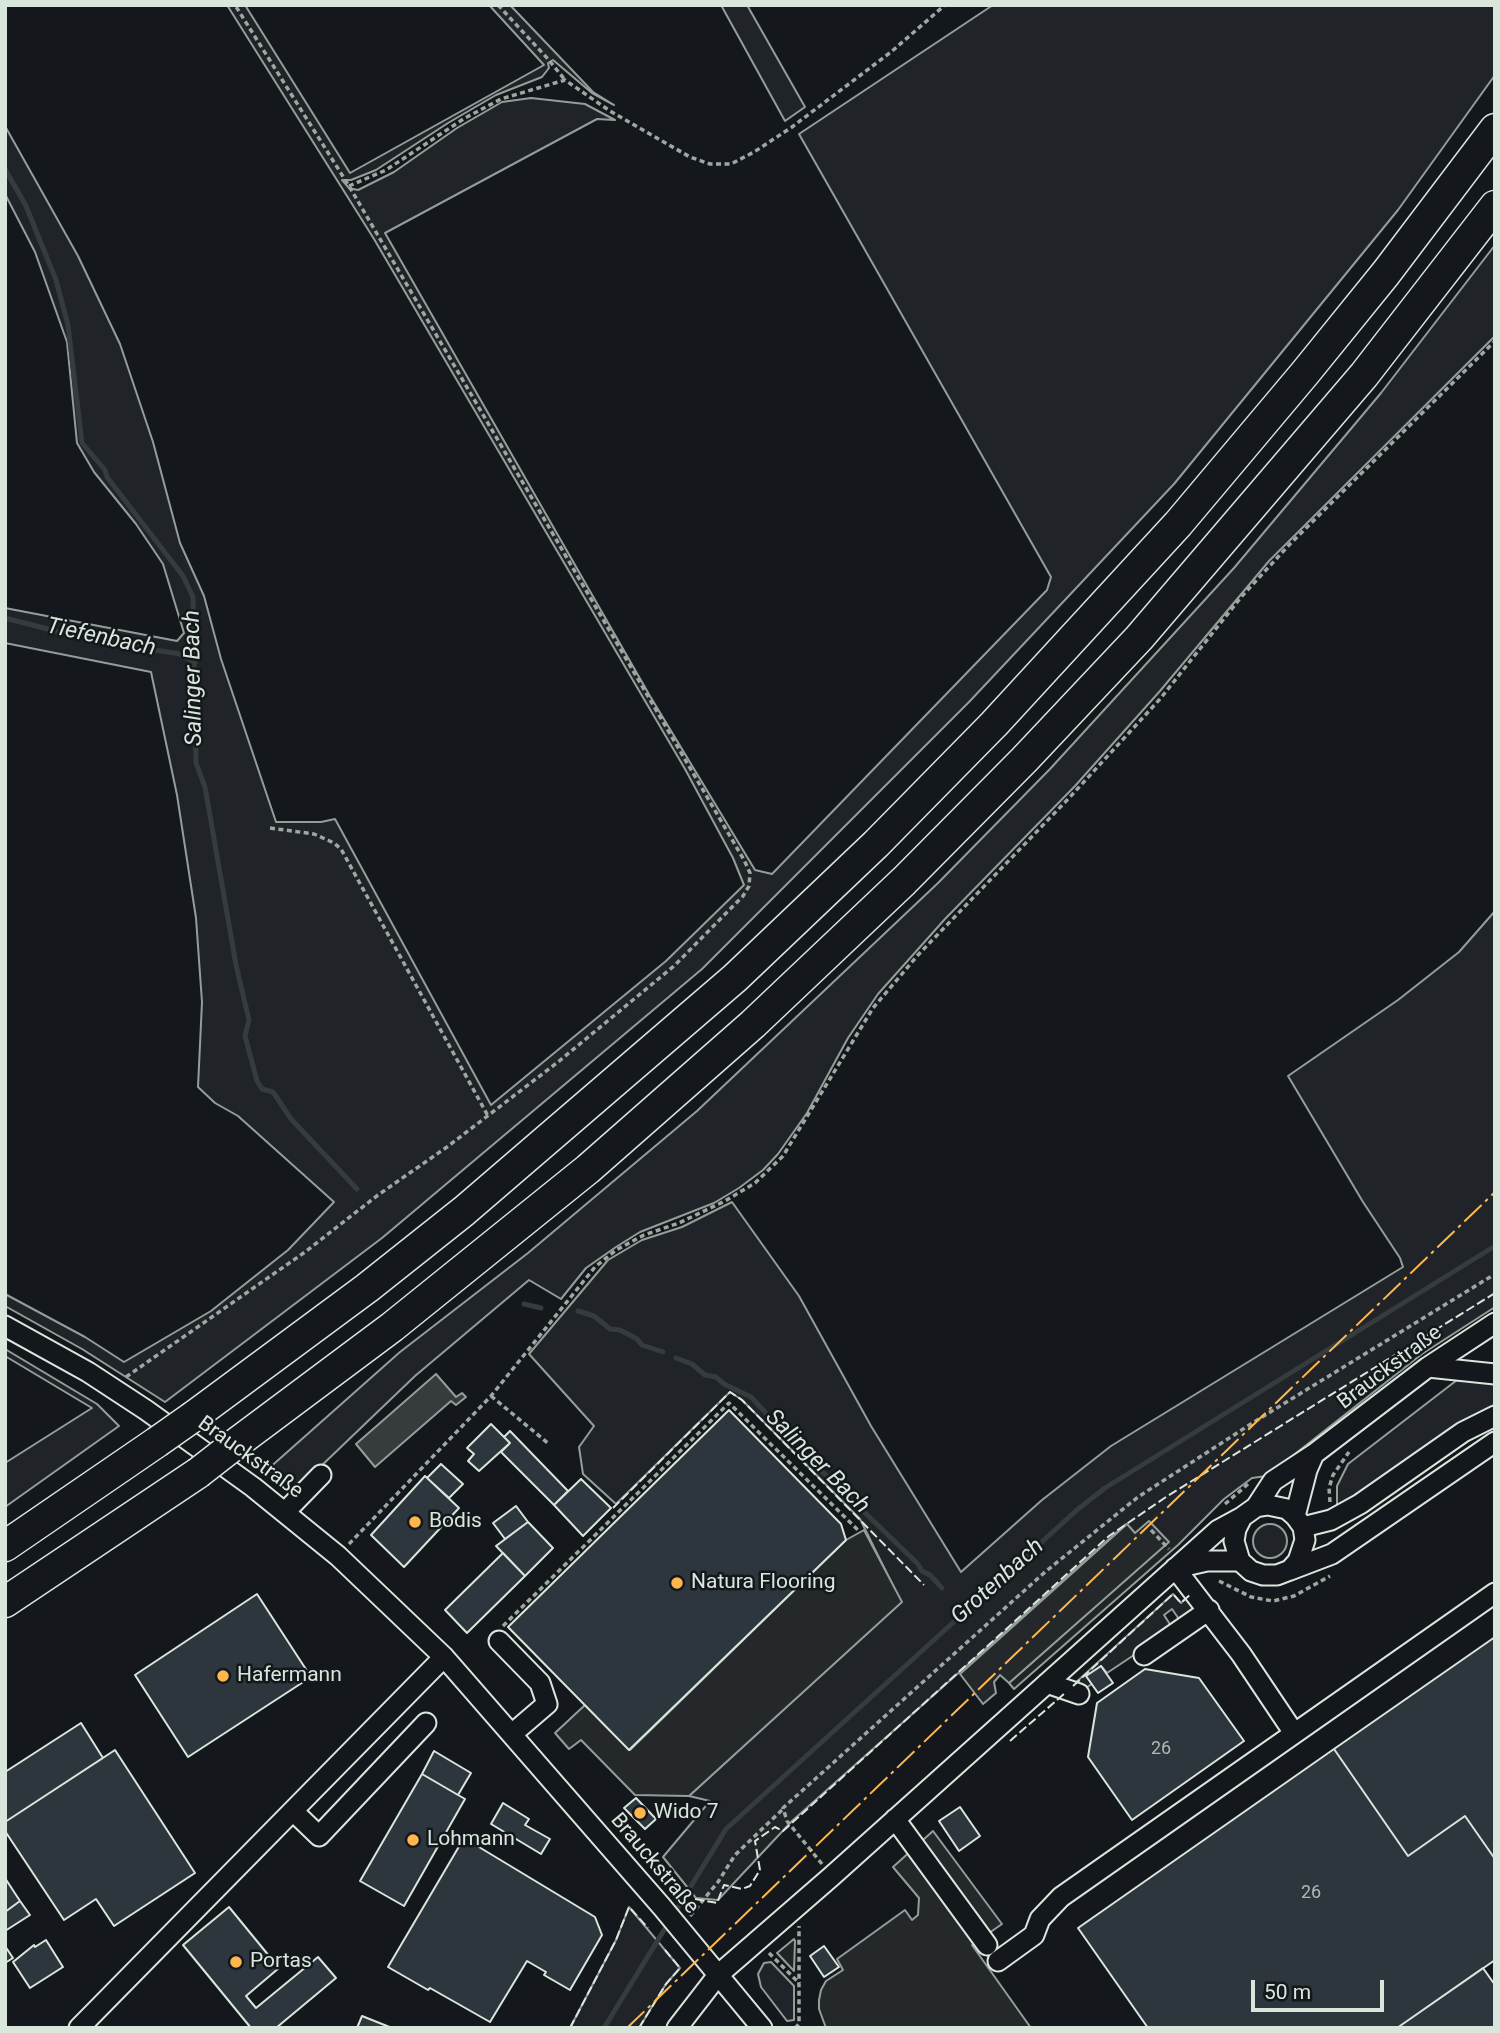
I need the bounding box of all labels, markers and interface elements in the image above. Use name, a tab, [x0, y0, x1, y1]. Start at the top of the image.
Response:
water label: Salinger Bach	[179, 610, 209, 746]
water label: Tiefenbach	[44, 613, 158, 663]
street label: Brauckstraße	[1333, 1321, 1447, 1415]
water label: Salinger Bach	[759, 1404, 875, 1520]
street label: Brauckstraße	[192, 1411, 308, 1505]
place label: Bodis	[429, 1509, 482, 1535]
marker: Bodis	[407, 1514, 423, 1530]
water label: Grotenbach	[946, 1533, 1050, 1631]
place label: Natura Flooring	[691, 1570, 835, 1596]
marker: Natura Flooring	[669, 1575, 685, 1591]
place label: Hafermann	[237, 1663, 342, 1689]
marker: Hafermann	[215, 1668, 231, 1684]
house number: 26	[1151, 1738, 1171, 1760]
place label: Wido 7	[654, 1800, 719, 1826]
marker: Wido 7	[632, 1805, 648, 1821]
street label: Brauckstraße	[605, 1808, 703, 1920]
place label: Lohmann	[427, 1827, 515, 1853]
marker: Lohmann	[405, 1832, 421, 1848]
house number: 26	[1301, 1882, 1321, 1904]
place label: Portas	[250, 1949, 312, 1975]
marker: Portas	[228, 1954, 244, 1970]
scale bar	[1255, 1966, 1388, 2010]
text: 50 m	[1264, 1980, 1311, 2004]

